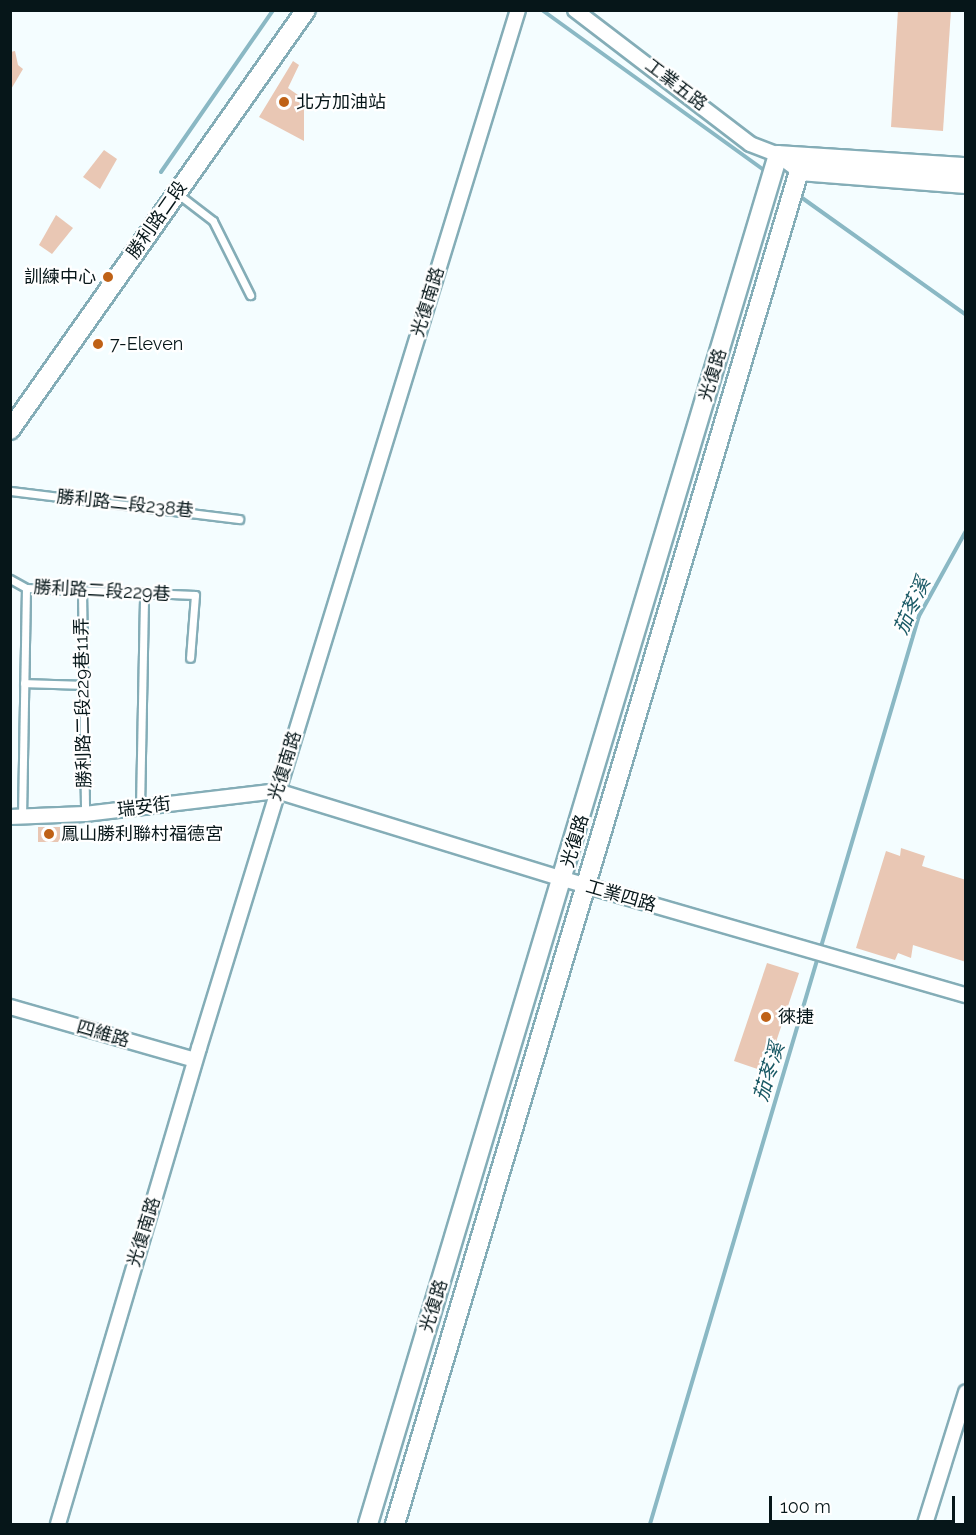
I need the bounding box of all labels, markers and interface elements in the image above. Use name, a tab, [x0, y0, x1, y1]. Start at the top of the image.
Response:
street label: 工業五路	[641, 55, 711, 115]
place label: 北方加油站	[296, 91, 386, 113]
marker: 北方加油站	[277, 95, 291, 109]
street label: 勝利路二段	[122, 177, 192, 263]
street label: 光復南路	[407, 264, 449, 340]
place label: 訓練中心	[24, 266, 96, 288]
marker: 訓練中心	[101, 270, 115, 284]
place label: 7-Eleven	[110, 333, 183, 355]
marker: 7-Eleven	[91, 337, 105, 351]
street label: 光復路	[695, 346, 731, 404]
street label: 勝利路二段238巷	[55, 486, 195, 522]
water label: 茄苳溪	[889, 574, 935, 638]
street label: 勝利路二段229巷	[33, 577, 171, 605]
street label: 勝利路二段229巷11弄	[71, 617, 95, 789]
street label: 光復南路	[264, 728, 306, 804]
street label: 瑞安街	[116, 793, 172, 821]
street label: 光復路	[557, 812, 593, 870]
place label: 鳳山勝利聯村福德宮	[61, 823, 223, 845]
marker: 鳳山勝利聯村福德宮	[42, 827, 56, 841]
street label: 工業四路	[583, 876, 659, 916]
place label: 徠捷	[778, 1006, 814, 1028]
marker: 徠捷	[759, 1010, 773, 1024]
street label: 四維路	[74, 1016, 132, 1052]
water label: 茄苳溪	[749, 1040, 789, 1104]
street label: 光復南路	[123, 1194, 165, 1270]
street label: 光復路	[416, 1277, 452, 1335]
scale bar	[772, 1484, 958, 1522]
text: 100 m	[780, 1496, 831, 1517]

